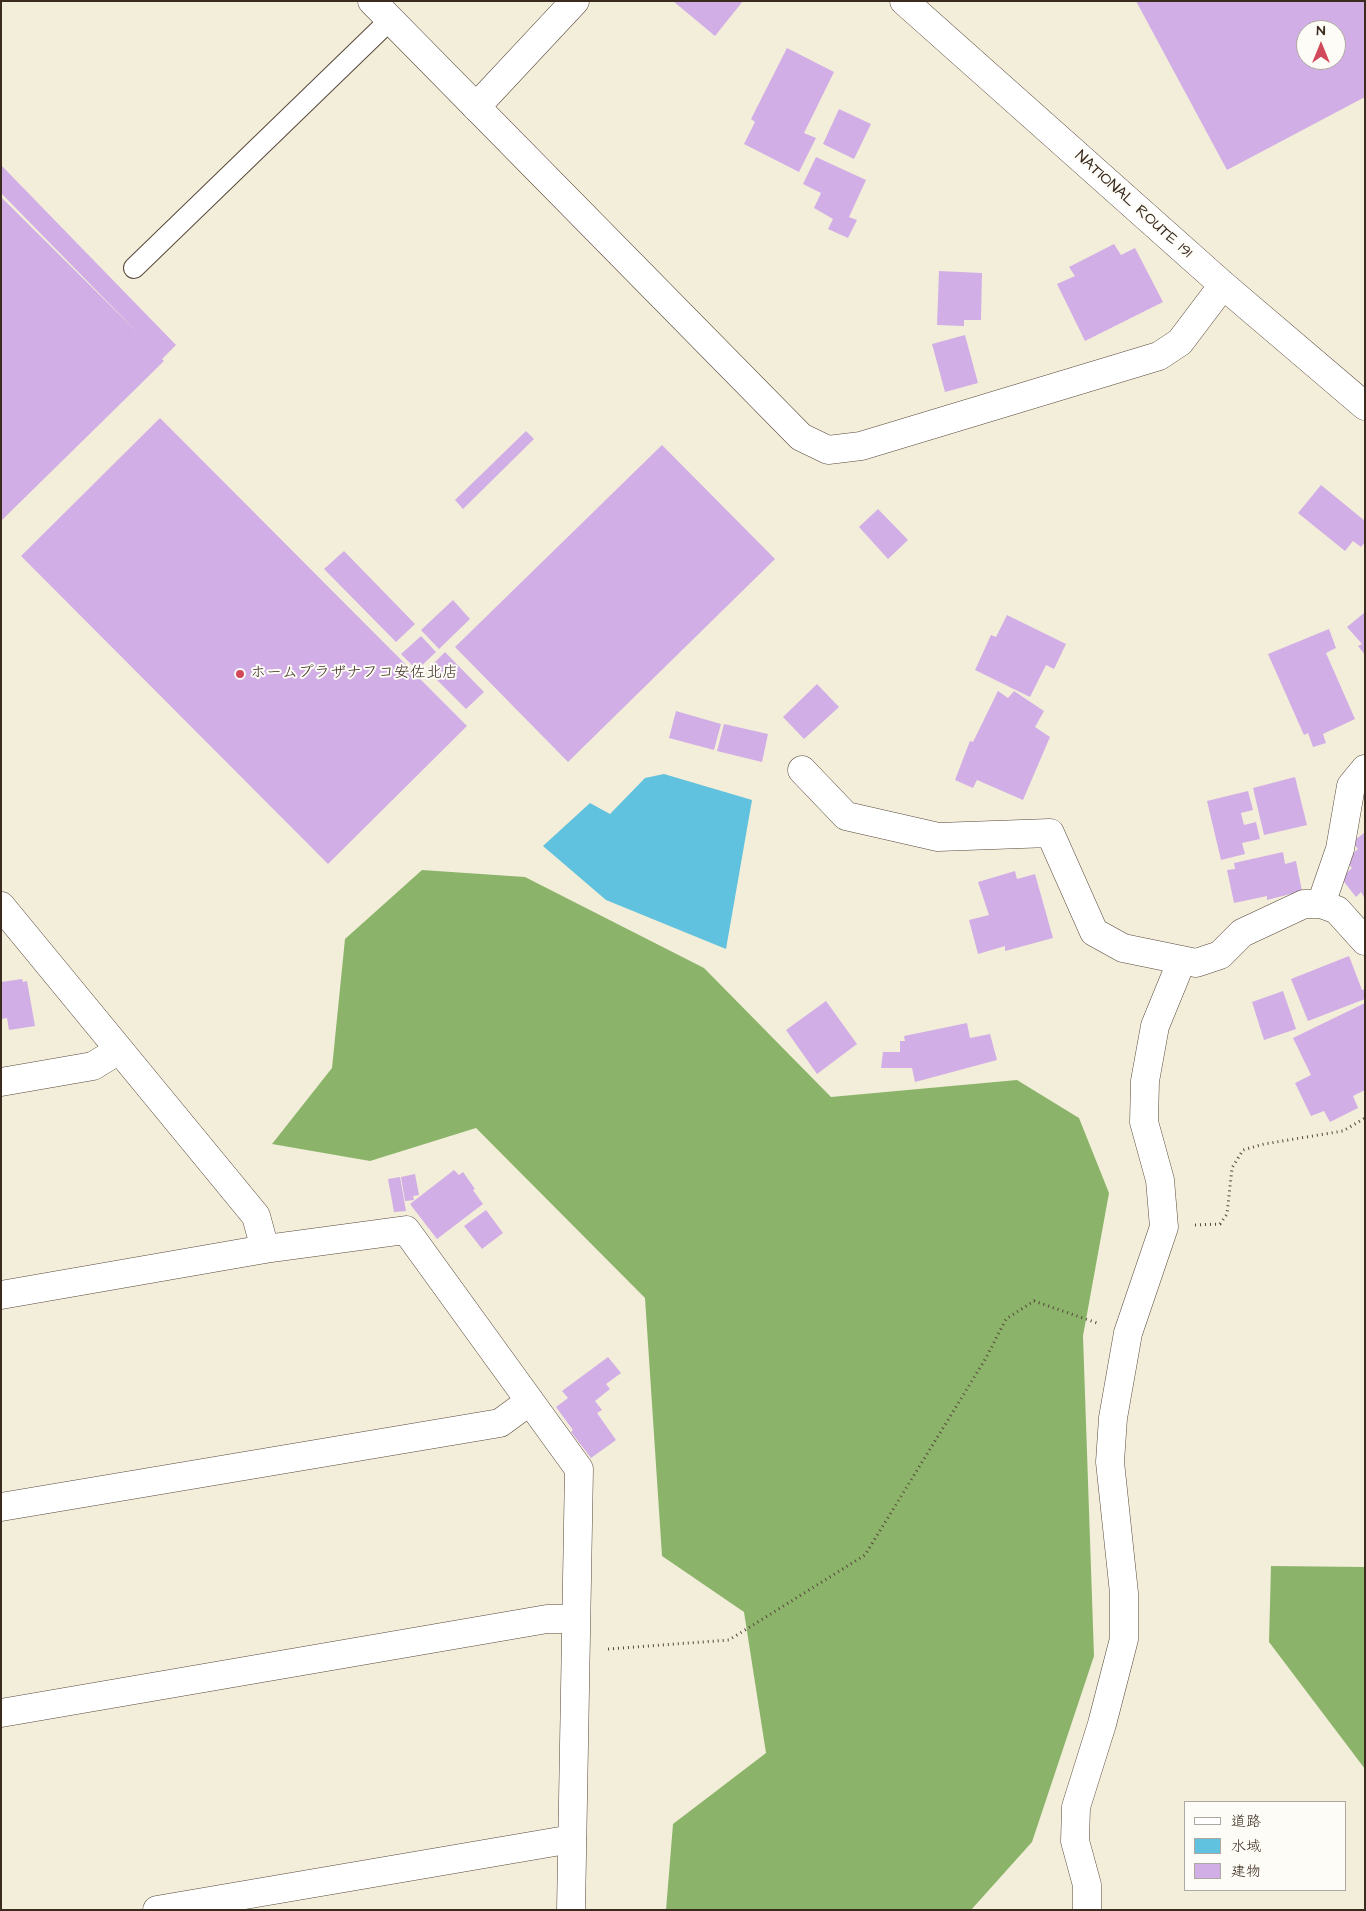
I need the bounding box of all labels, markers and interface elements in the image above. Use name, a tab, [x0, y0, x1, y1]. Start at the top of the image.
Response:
north arrow	[1296, 20, 1346, 70]
text: N	[1317, 21, 1325, 41]
street label: NATIONAL ROUTE 191	[1070, 147, 1196, 263]
place label: ホームプラザナフコ安佐北店	[250, 664, 458, 684]
marker: ホームプラザナフコ安佐北店	[234, 668, 246, 680]
legend	[1184, 1801, 1346, 1891]
text: 道路	[1231, 1811, 1261, 1832]
text: 水域	[1231, 1836, 1261, 1857]
text: 建物	[1231, 1861, 1261, 1882]

